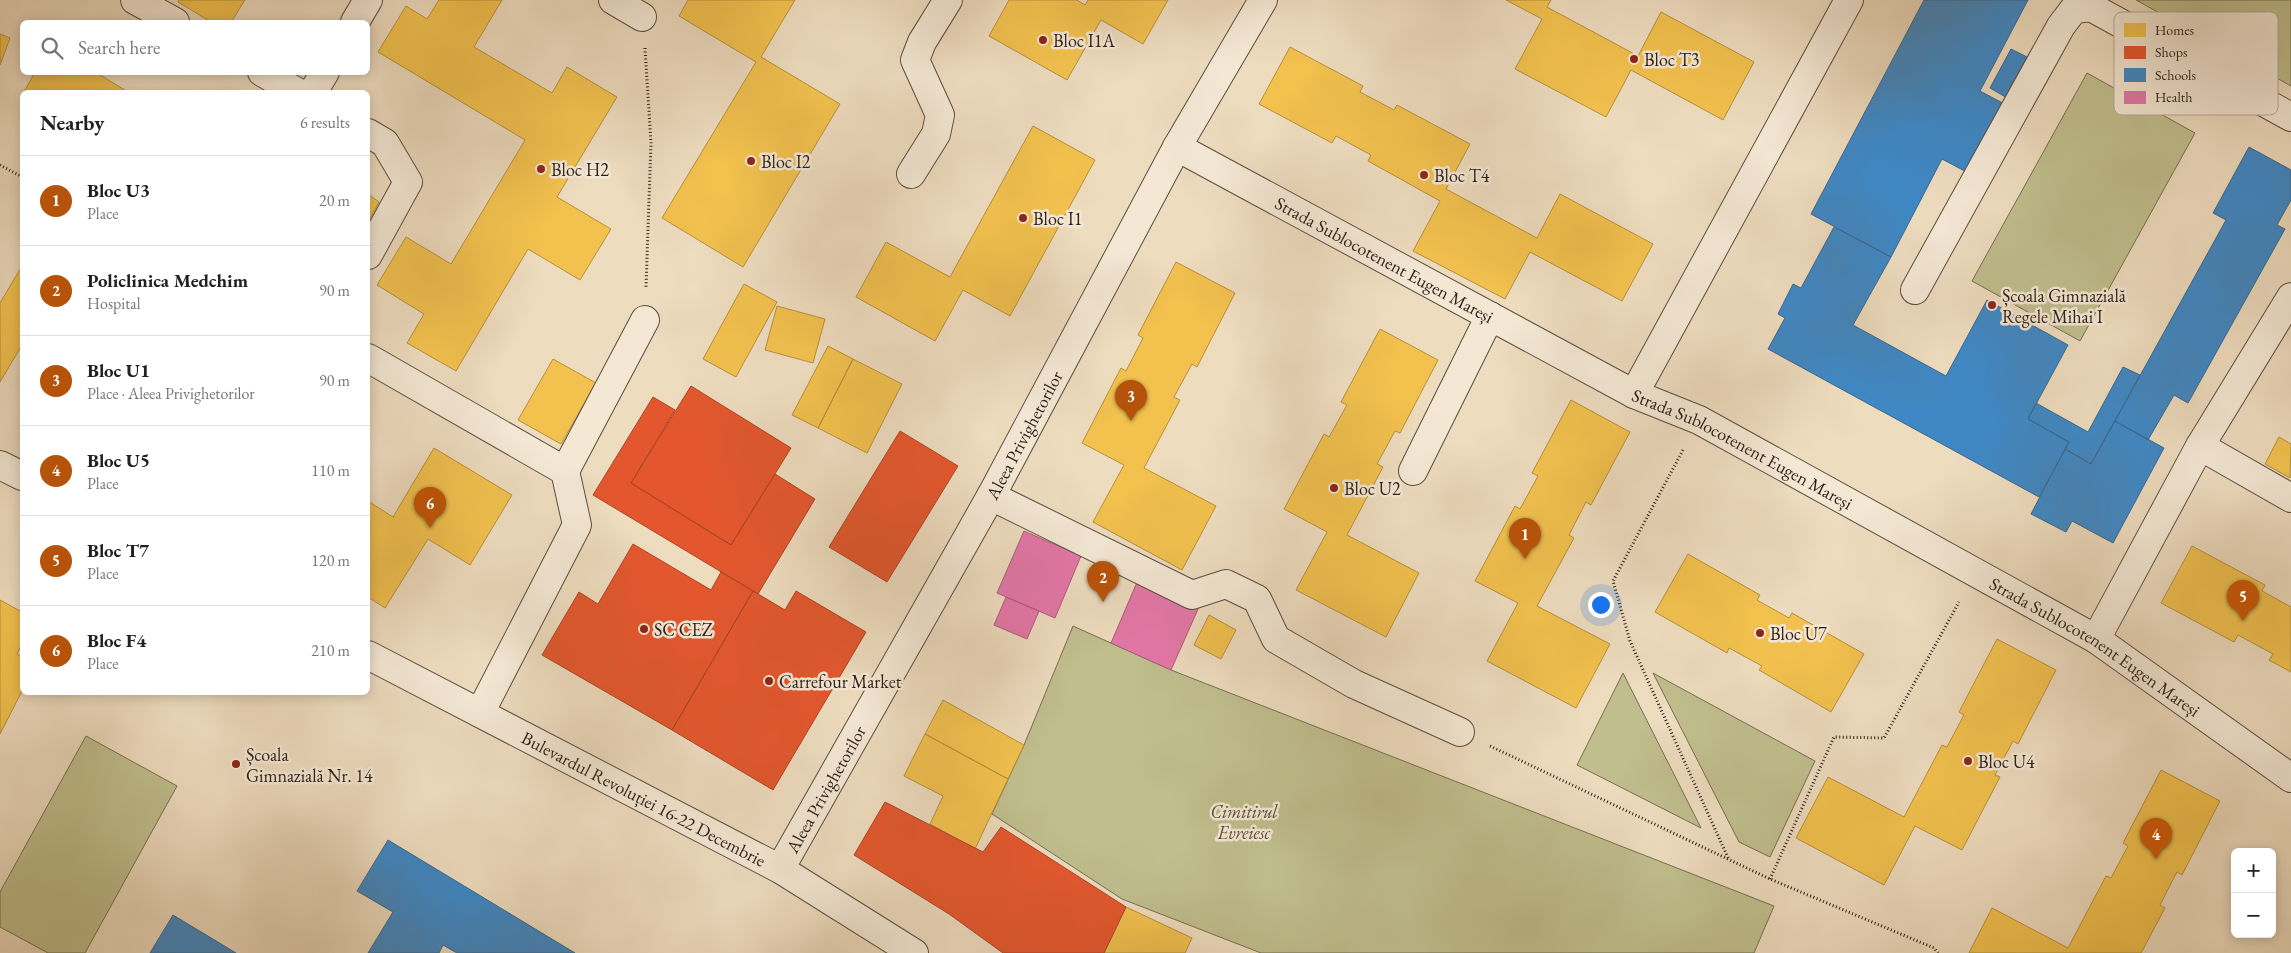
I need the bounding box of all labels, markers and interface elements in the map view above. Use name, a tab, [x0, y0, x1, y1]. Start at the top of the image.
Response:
legend	[2114, 12, 2278, 115]
search box	[20, 20, 370, 75]
text: Homes	[2155, 21, 2195, 39]
place label: Bloc I1A	[1053, 29, 1115, 52]
icon: search	[38, 34, 66, 62]
marker: Bloc I1A	[1037, 34, 1049, 46]
text: Search here	[78, 35, 160, 60]
text: Shops	[2155, 43, 2188, 61]
place label: Bloc T3	[1644, 48, 1699, 71]
marker: Bloc T3	[1628, 53, 1640, 65]
text: Schools	[2155, 66, 2196, 84]
text: Health	[2155, 88, 2192, 106]
text: Nearby	[40, 109, 104, 136]
text: 6 results	[300, 112, 350, 133]
place label: Bloc I2	[761, 150, 811, 173]
marker: Bloc I2	[745, 155, 757, 167]
place label: Bloc H2	[551, 158, 609, 181]
marker: Bloc H2	[535, 163, 547, 175]
place label: Bloc T4	[1434, 164, 1490, 187]
marker: Bloc T4	[1418, 169, 1430, 181]
text: Bloc U3	[87, 178, 150, 203]
text: 1	[52, 190, 60, 211]
text: 20 m	[319, 190, 350, 211]
street label: Strada Sublocotenent Eugen Mareși	[1271, 191, 1498, 328]
text: Place	[87, 203, 119, 224]
place label: Bloc I1	[1033, 207, 1082, 230]
marker: Bloc I1	[1017, 212, 1029, 224]
text: Policlinica Medchim	[87, 268, 248, 293]
text: 2	[52, 280, 60, 301]
text: 90 m	[319, 280, 350, 301]
place label: Școala Gimnazială Regele Mihai I	[2002, 284, 2127, 328]
text: Hospital	[87, 293, 141, 314]
marker: Școala Gimnazială Regele Mihai I	[1986, 299, 1998, 311]
text: Bloc U1	[87, 358, 150, 383]
street label: Aleea Privighetorilor	[980, 366, 1067, 504]
text: 3	[52, 370, 60, 391]
text: 90 m	[319, 370, 350, 391]
pin: 3	[1115, 380, 1147, 421]
text: Place · Aleea Privighetorilor	[87, 383, 255, 404]
street label: Strada Sublocotenent Eugen Mareși	[1629, 383, 1858, 514]
text: Bloc U5	[87, 448, 150, 473]
text: 4	[52, 460, 60, 481]
text: 110 m	[311, 460, 350, 481]
text: Place	[87, 473, 119, 494]
place label: Bloc U2	[1344, 477, 1401, 500]
marker: Bloc U2	[1328, 482, 1340, 494]
pin: 6	[414, 487, 446, 528]
pin: 1	[1509, 518, 1541, 559]
text: Bloc T7	[87, 538, 149, 563]
text: 5	[52, 550, 60, 571]
text: 120 m	[311, 550, 350, 571]
pin: 2	[1087, 561, 1119, 602]
text: Place	[87, 563, 119, 584]
street label: Strada Sublocotenent Eugen Mareși	[1986, 571, 2206, 722]
pin: 5	[2227, 580, 2259, 621]
your location	[1588, 592, 1614, 618]
place label: SC CEZ	[654, 618, 713, 641]
place label: Bloc U7	[1770, 622, 1827, 645]
marker: SC CEZ	[638, 623, 650, 635]
marker: Bloc U7	[1754, 627, 1766, 639]
text: Bloc F4	[87, 628, 146, 653]
text: 6	[52, 640, 60, 661]
text: 210 m	[311, 640, 350, 661]
text: Place	[87, 653, 119, 674]
place label: Carrefour Market	[779, 670, 902, 693]
marker: Carrefour Market	[763, 675, 775, 687]
street label: Aleea Privighetorilor	[780, 721, 870, 858]
street label: Bulevardul Revoluției 16-22 Decembrie	[518, 725, 770, 871]
place label: Școala Gimnazială Nr. 14	[246, 743, 373, 787]
place label: Bloc U4	[1978, 750, 2035, 773]
marker: Bloc U4	[1962, 755, 1974, 767]
marker: Școala Gimnazială Nr. 14	[230, 758, 242, 770]
park label: Cimitirul Evreiesc	[1211, 800, 1278, 844]
pin: 4	[2140, 818, 2172, 859]
map controls	[2231, 848, 2276, 938]
button: +	[2231, 848, 2276, 893]
button: −	[2231, 893, 2276, 938]

